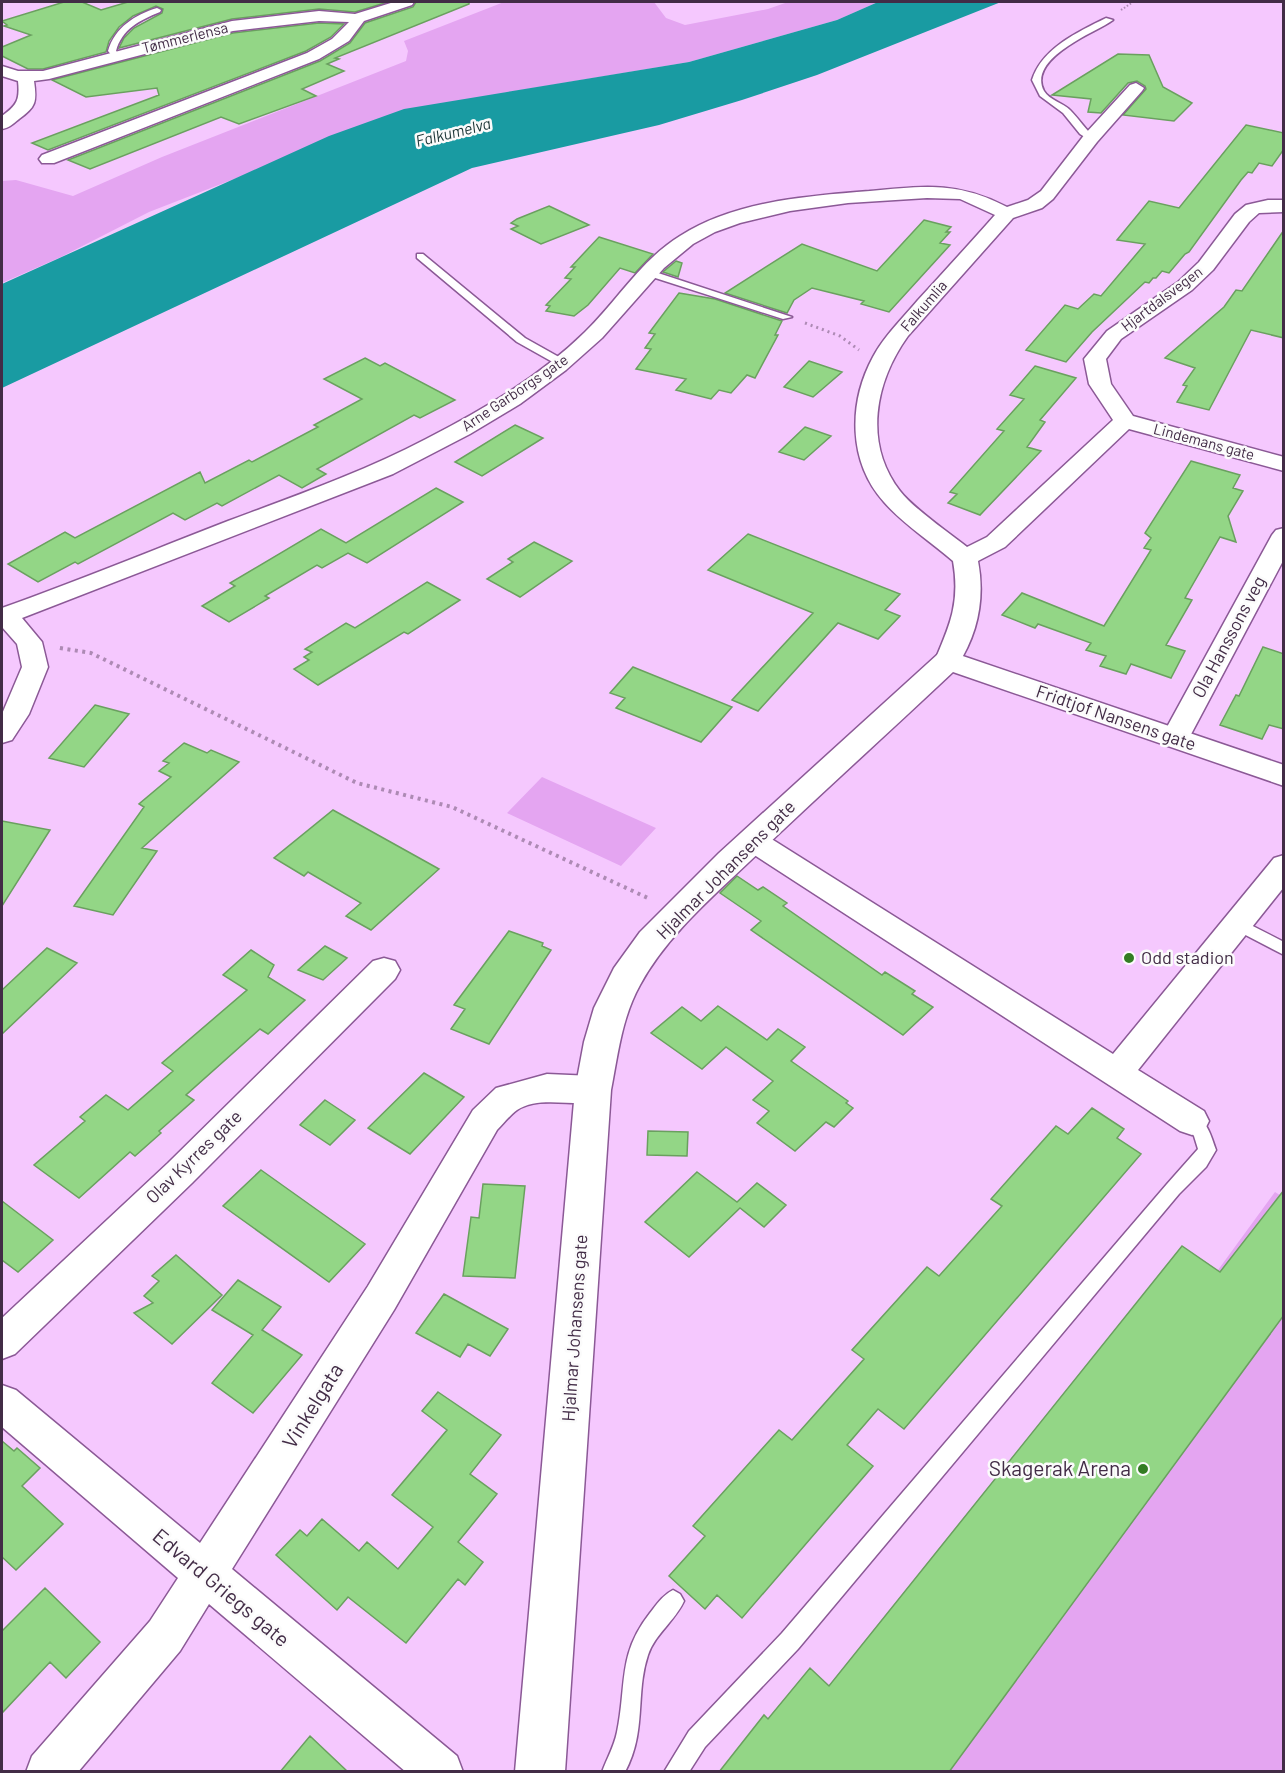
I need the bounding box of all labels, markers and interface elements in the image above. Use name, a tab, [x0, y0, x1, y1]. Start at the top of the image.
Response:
street label: Tømmerlensa	[140, 18, 230, 56]
water label: Falkumelva	[413, 113, 492, 150]
street label: Hjartdalsvegen	[1117, 262, 1206, 335]
street label: Falkumlia	[896, 276, 950, 335]
street label: Arne Garborgs gate	[458, 350, 571, 434]
street label: Lindemans gate	[1152, 419, 1257, 463]
street label: Ola Hanssons veg	[1187, 572, 1270, 701]
street label: Fridtjof Nansens gate	[1034, 679, 1199, 755]
street label: Hjalmar Johansens gate	[651, 795, 799, 943]
place label: Odd stadion	[1141, 946, 1234, 968]
marker: Odd stadion	[1122, 951, 1136, 965]
street label: Olav Kyrres gate	[141, 1105, 246, 1208]
street label: Hjalmar Johansens gate	[556, 1234, 592, 1422]
street label: Vinkelgata	[276, 1358, 348, 1452]
place label: Skagerak Arena	[989, 1455, 1131, 1480]
marker: Skagerak Arena	[1136, 1462, 1150, 1476]
street label: Edvard Griegs gate	[149, 1522, 295, 1651]

